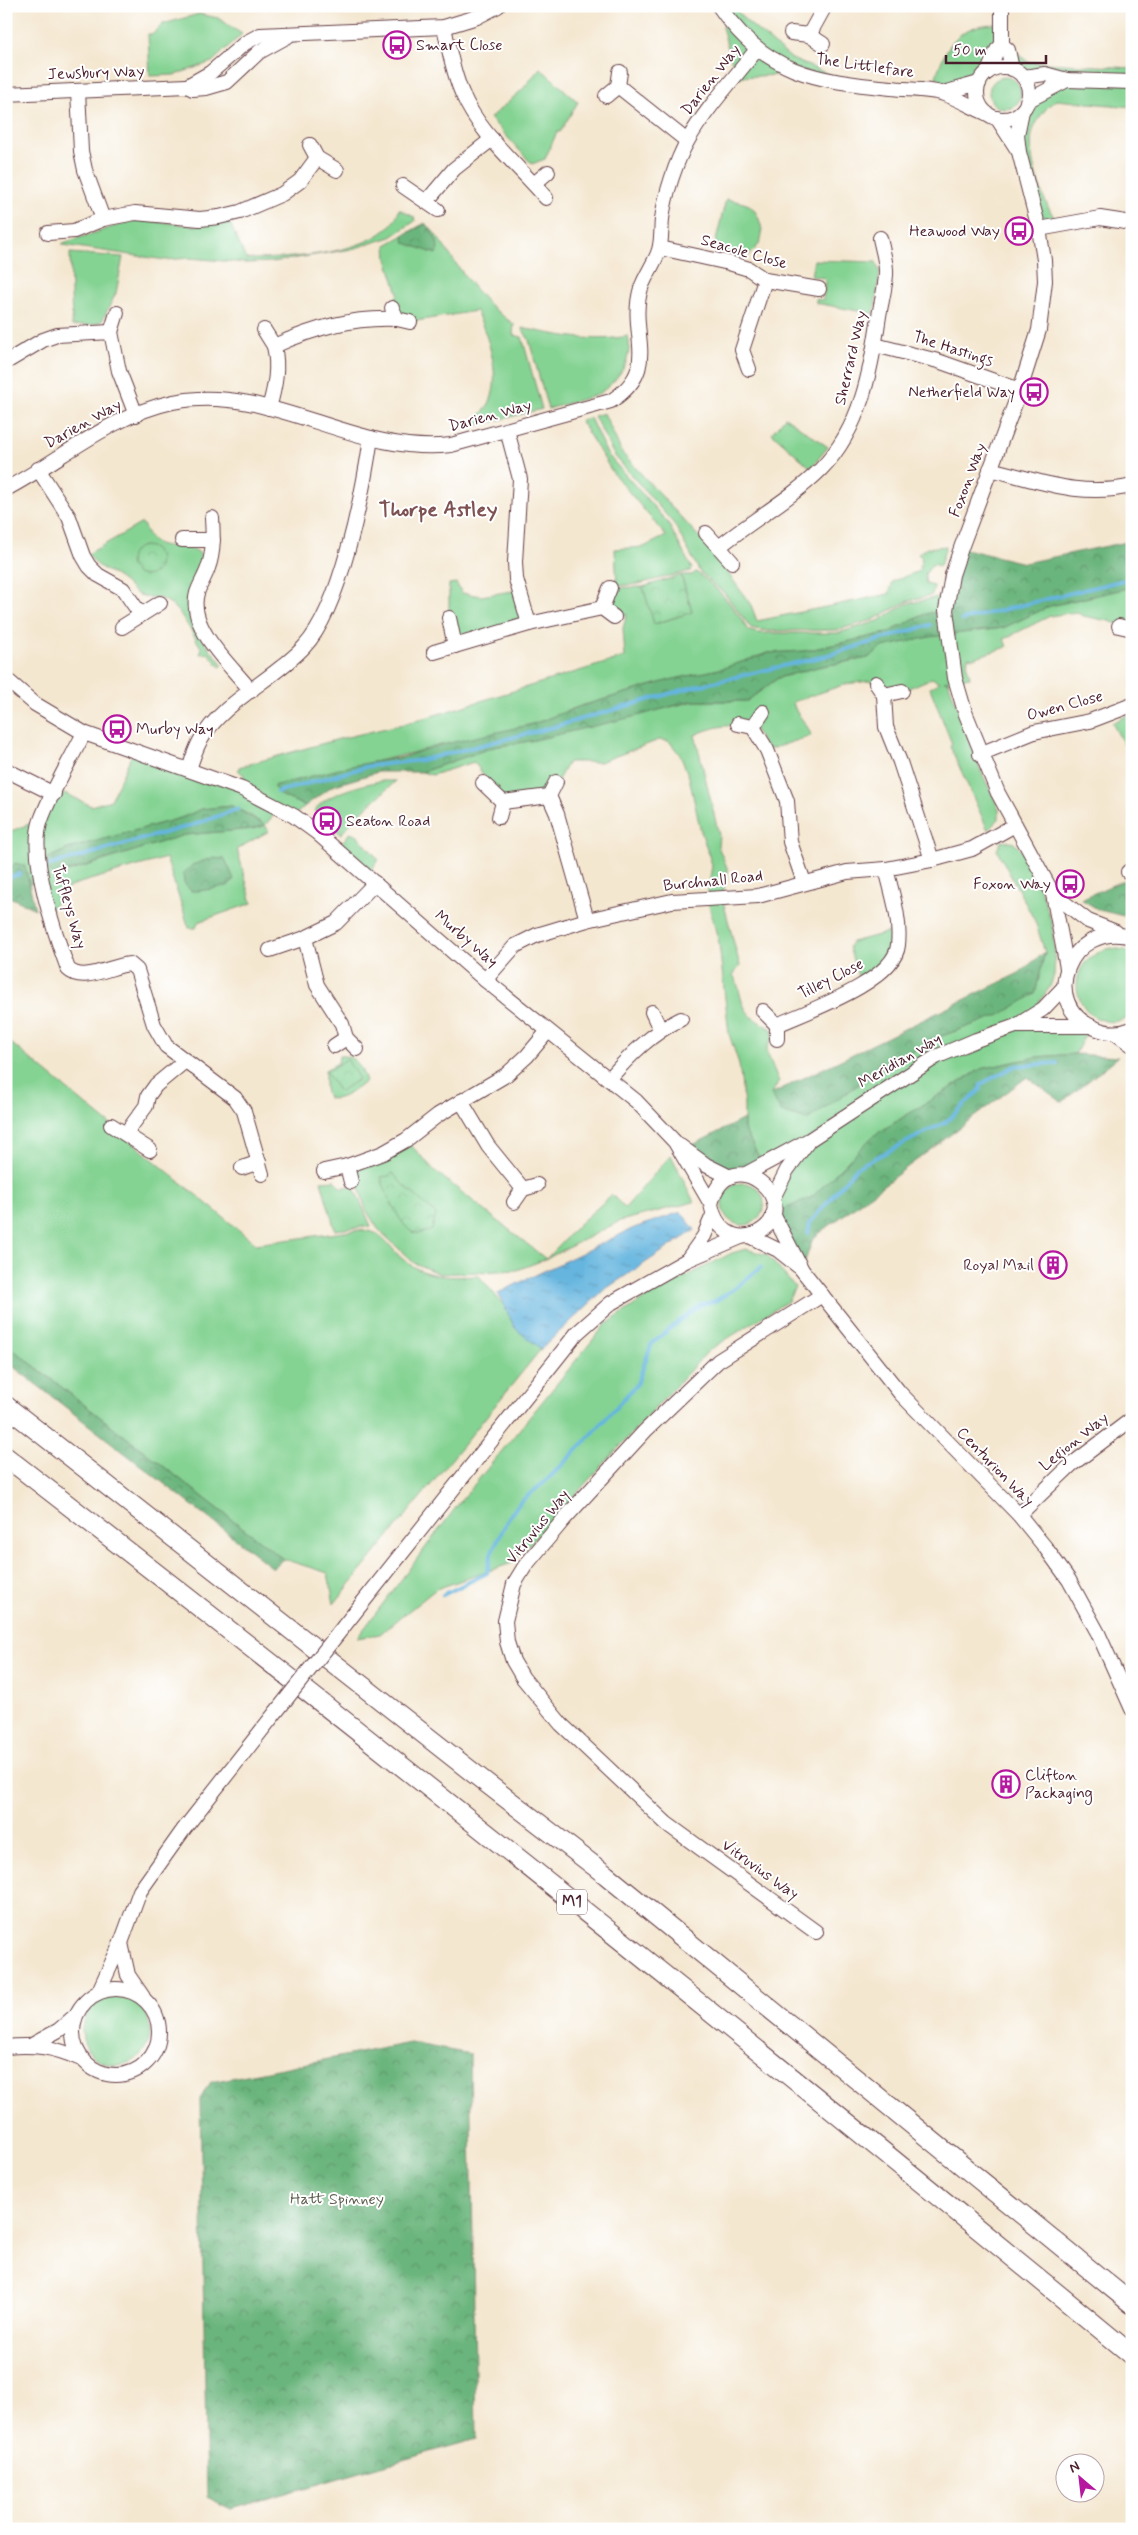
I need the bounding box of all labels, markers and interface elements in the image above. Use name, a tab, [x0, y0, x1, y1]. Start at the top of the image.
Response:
bus stop icon: Smart Close	[382, 30, 412, 60]
scale bar	[946, 32, 1046, 64]
place label: Smart Close	[416, 35, 502, 56]
street label: Darien Way	[677, 40, 745, 120]
text: 50 m	[953, 41, 987, 61]
street label: The Littlefare	[815, 49, 916, 83]
street label: Jewsbury Way	[47, 61, 145, 85]
bus stop icon: Heawood Way	[1004, 216, 1034, 246]
place label: Heawood Way	[909, 221, 1000, 242]
street label: Seacole Close	[698, 230, 790, 275]
street label: Sherrard Way	[830, 309, 872, 407]
street label: The Hastings	[910, 326, 996, 373]
bus stop icon: Netherfield Way	[1019, 377, 1049, 407]
place label: Netherfield Way	[908, 382, 1015, 403]
street label: Darien Way	[41, 394, 125, 454]
street label: Darien Way	[446, 395, 534, 437]
street label: Foxon Way	[944, 440, 992, 520]
district label: Thorpe Astley	[379, 496, 498, 524]
street label: Owen Close	[1025, 686, 1105, 726]
bus stop icon: Murby Way	[102, 714, 132, 744]
place label: Murby Way	[136, 719, 214, 740]
bus stop icon: Seaton Road	[312, 806, 342, 836]
place label: Seaton Road	[346, 811, 430, 832]
street label: Tuffleys Way	[47, 863, 91, 951]
street label: Burchnall Road	[662, 865, 764, 897]
bus stop icon: Foxon Way	[1055, 869, 1085, 899]
place label: Foxon Way	[973, 874, 1051, 895]
street label: Murby Way	[430, 906, 502, 972]
street label: Tilley Close	[795, 954, 867, 1004]
street label: Meridian Way	[854, 1029, 946, 1093]
building icon: Royal Mail	[1038, 1250, 1068, 1280]
place label: Royal Mail	[963, 1255, 1034, 1276]
street label: Legion Way	[1035, 1408, 1113, 1477]
street label: Centurion Way	[952, 1423, 1038, 1511]
street label: Vitruvius Way	[501, 1485, 575, 1569]
place label: Clifton Packaging	[1025, 1765, 1093, 1805]
building icon: Clifton Packaging	[991, 1769, 1021, 1799]
street label: Vitruvius Way	[717, 1835, 803, 1905]
road number: M1	[557, 1890, 587, 1914]
park label: Hatt Spinney	[290, 2189, 384, 2210]
north arrow	[1056, 2452, 1106, 2502]
text: N	[1066, 2457, 1083, 2478]

